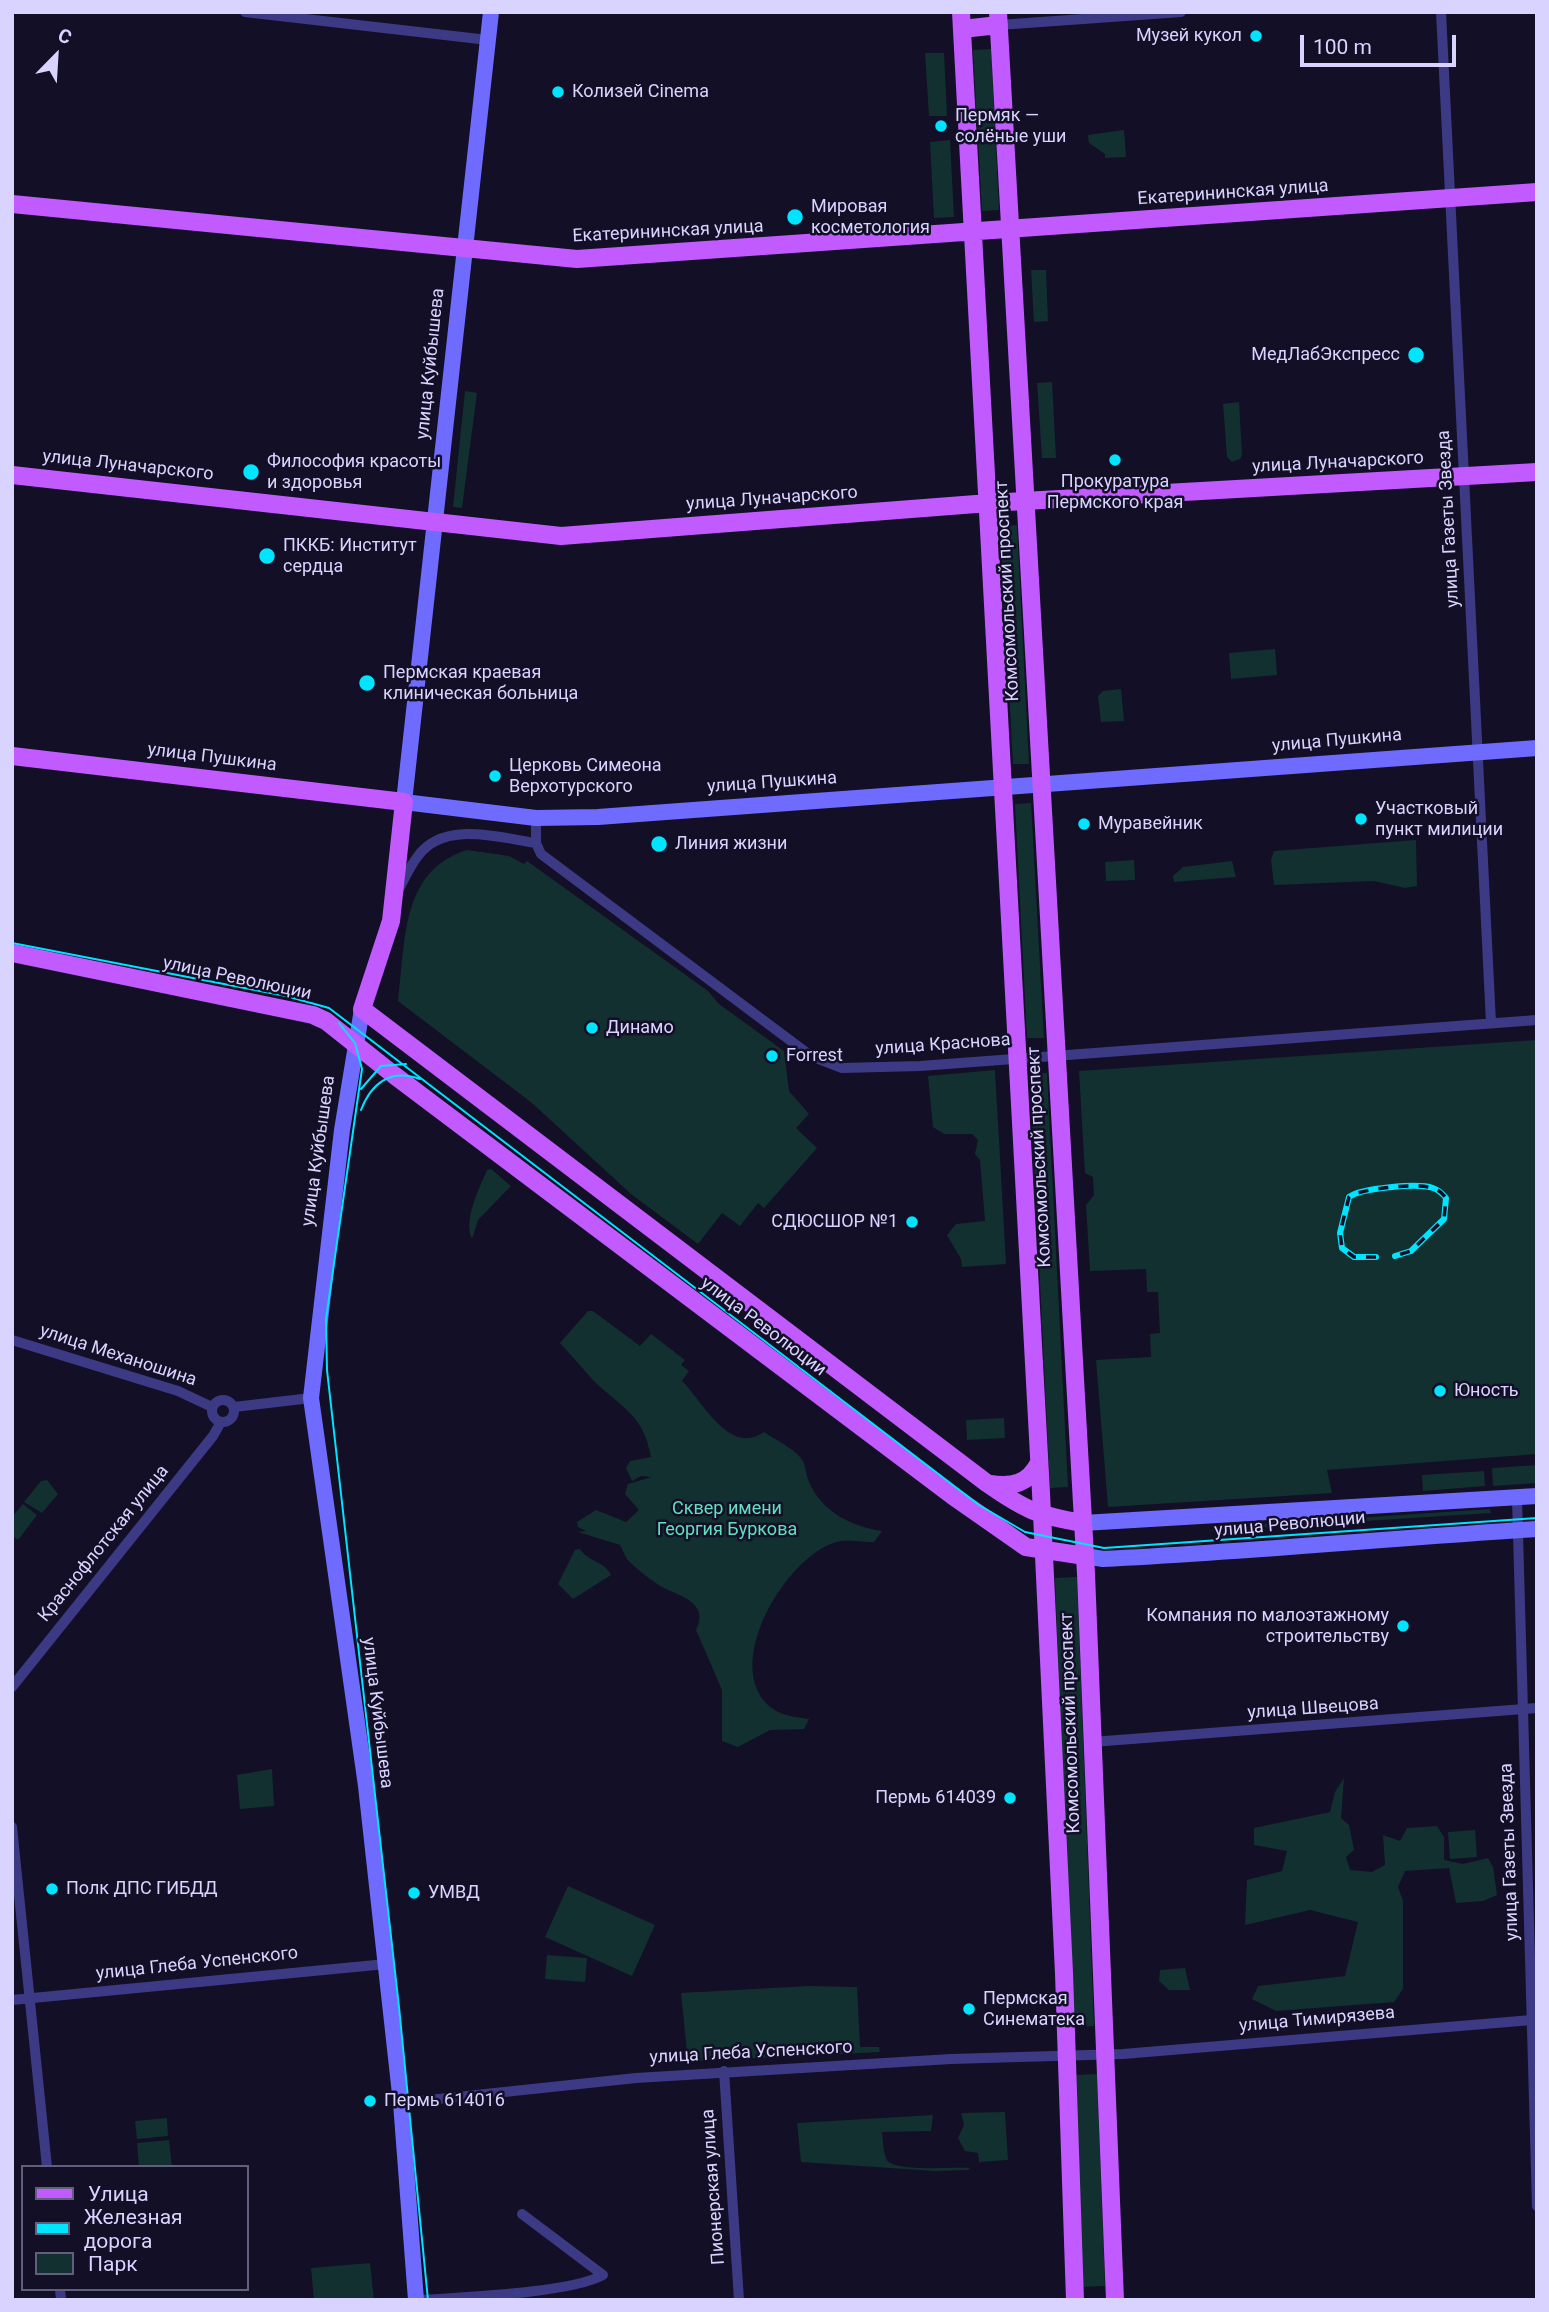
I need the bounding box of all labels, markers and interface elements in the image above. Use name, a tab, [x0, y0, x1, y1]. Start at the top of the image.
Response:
north arrow	[21, 21, 91, 91]
scale bar	[1304, 21, 1460, 65]
text: С	[54, 23, 75, 49]
place label: Музей кукол	[1136, 25, 1242, 47]
marker: Музей кукол	[1248, 28, 1264, 44]
text: 100 m	[1313, 35, 1372, 59]
place label: Колизей Cinema	[572, 81, 709, 103]
marker: Колизей Cinema	[550, 84, 566, 100]
place label: Пермяк — солёные уши	[955, 105, 1066, 148]
marker: Пермяк — солёные уши	[933, 118, 949, 134]
street label: Екатерининская улица	[1137, 176, 1329, 210]
place label: Мировая косметология	[811, 196, 930, 238]
marker: Мировая косметология	[785, 207, 805, 227]
street label: Екатерининская улица	[572, 216, 764, 248]
street label: улица Куйбышева	[412, 287, 450, 441]
place label: МедЛабЭкспресс	[1251, 344, 1400, 366]
marker: МедЛабЭкспресс	[1406, 345, 1426, 365]
street label: улица Газеты Звезда	[1434, 430, 1464, 608]
street label: улица Луначарского	[41, 446, 215, 486]
street label: улица Луначарского	[1252, 448, 1424, 478]
place label: Философия красоты и здоровья	[267, 451, 441, 494]
marker: Прокуратура Пермского края	[1107, 452, 1123, 468]
marker: Философия красоты и здоровья	[241, 462, 261, 482]
place label: Прокуратура Пермского края	[1047, 471, 1183, 514]
street label: Комсомольский проспект	[991, 480, 1025, 702]
street label: улица Луначарского	[686, 482, 858, 516]
place label: ПККБ: Институт сердца	[283, 535, 417, 578]
marker: ПККБ: Институт сердца	[257, 546, 277, 566]
place label: Пермская краевая клиническая больница	[383, 662, 578, 704]
marker: Пермская краевая клиническая больница	[357, 673, 377, 693]
street label: улица Пушкина	[1271, 725, 1403, 757]
street label: улица Пушкина	[146, 739, 278, 777]
place label: Церковь Симеона Верхотурского	[509, 755, 662, 798]
marker: Церковь Симеона Верхотурского	[487, 768, 503, 784]
street label: улица Пушкина	[706, 768, 838, 798]
place label: Участковый пункт милиции	[1375, 798, 1503, 840]
marker: Участковый пункт милиции	[1353, 811, 1369, 827]
place label: Муравейник	[1098, 813, 1203, 835]
marker: Муравейник	[1076, 816, 1092, 832]
place label: Линия жизни	[675, 833, 787, 855]
marker: Линия жизни	[649, 834, 669, 854]
street label: улица Революции	[161, 953, 313, 1005]
place label: Динамо	[606, 1017, 674, 1039]
marker: Динамо	[584, 1020, 600, 1036]
street label: улица Краснова	[875, 1030, 1011, 1060]
place label: Forrest	[786, 1045, 843, 1067]
street label: Комсомольский проспект	[1023, 1046, 1057, 1268]
marker: Forrest	[764, 1048, 780, 1064]
street label: улица Куйбышева	[298, 1074, 340, 1228]
place label: СДЮСШОР №1	[771, 1211, 898, 1233]
marker: СДЮСШОР №1	[904, 1214, 920, 1230]
street label: улица Революции	[696, 1273, 830, 1381]
street label: улица Механошина	[37, 1320, 199, 1392]
place label: Юность	[1454, 1380, 1519, 1402]
marker: Юность	[1432, 1383, 1448, 1399]
street label: Краснофлотская улица	[34, 1461, 174, 1627]
park label: Сквер имени Георгия Буркова	[657, 1498, 797, 1540]
street label: улица Революции	[1214, 1508, 1366, 1542]
place label: Компания по малоэтажному строительству	[1146, 1605, 1389, 1648]
street label: Комсомольский проспект	[1056, 1612, 1086, 1834]
marker: Компания по малоэтажному строительству	[1395, 1618, 1411, 1634]
street label: улица Куйбышева	[357, 1636, 397, 1790]
street label: улица Швецова	[1247, 1694, 1379, 1724]
street label: улица Газеты Звезда	[1496, 1763, 1524, 1941]
place label: Пермь 614039	[875, 1787, 996, 1809]
marker: Пермь 614039	[1002, 1790, 1018, 1806]
place label: Полк ДПС ГИБДД	[66, 1878, 218, 1900]
marker: Полк ДПС ГИБДД	[44, 1881, 60, 1897]
place label: УМВД	[428, 1882, 480, 1904]
marker: УМВД	[406, 1885, 422, 1901]
street label: улица Глеба Успенского	[95, 1943, 299, 1985]
place label: Пермская Синематека	[983, 1988, 1085, 2030]
marker: Пермская Синематека	[961, 2001, 977, 2017]
street label: улица Тимирязева	[1238, 2002, 1396, 2038]
street label: улица Глеба Успенского	[649, 2037, 853, 2069]
place label: Пермь 614016	[384, 2090, 505, 2112]
marker: Пермь 614016	[362, 2093, 378, 2109]
street label: Пионерская улица	[698, 2108, 730, 2266]
legend	[21, 2165, 248, 2291]
text: Улица	[88, 2182, 149, 2206]
text: Железная дорога	[84, 2205, 183, 2253]
text: Парк	[88, 2252, 138, 2276]

